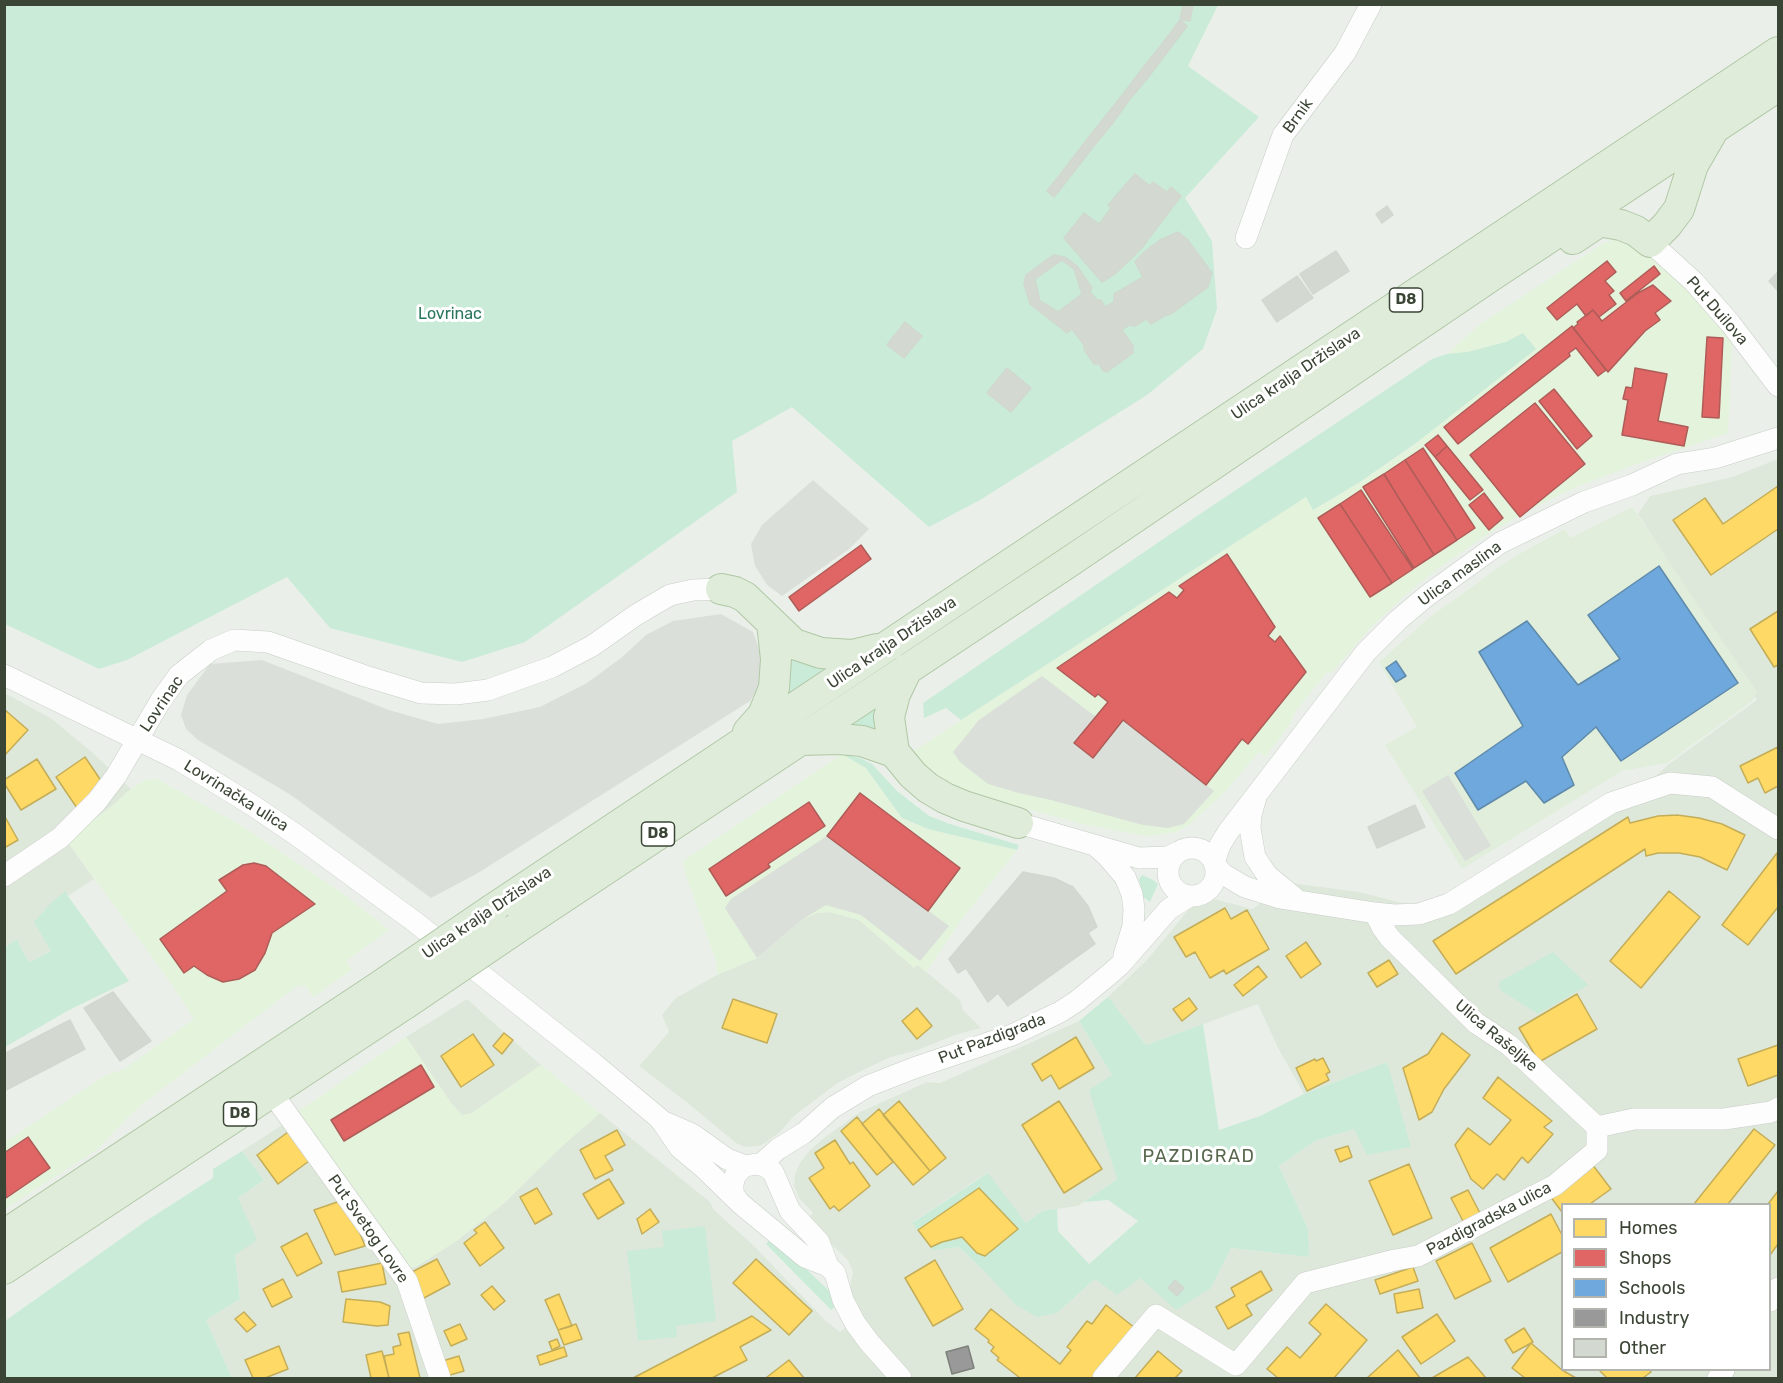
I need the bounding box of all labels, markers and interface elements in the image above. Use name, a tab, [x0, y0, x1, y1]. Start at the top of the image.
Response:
street label: Brnik	[1279, 95, 1317, 137]
street label: Put Duilova	[1682, 273, 1752, 349]
road number: D8	[1390, 288, 1422, 312]
park label: Lovrinac	[418, 304, 482, 324]
street label: Ulica kralja Držislava	[1228, 324, 1364, 424]
street label: Ulica maslina	[1415, 537, 1505, 611]
street label: Ulica kralja Držislava	[824, 593, 960, 693]
street label: Lovrinac	[136, 672, 188, 736]
street label: Lovrinačka ulica	[180, 756, 292, 836]
road number: D8	[642, 822, 674, 846]
street label: Ulica kralja Držislava	[419, 863, 555, 963]
street label: Ulica Rašeljke	[1451, 996, 1541, 1076]
street label: Put Pazdigrada	[936, 1010, 1048, 1068]
road number: D8	[224, 1102, 256, 1126]
district label: PAZDIGRAD	[1142, 1146, 1256, 1168]
street label: Put Svetog Lovre	[323, 1171, 413, 1287]
street label: Pazdigradska ulica	[1423, 1178, 1555, 1260]
legend	[1561, 1203, 1771, 1371]
text: Homes	[1619, 1217, 1677, 1239]
text: Shops	[1619, 1247, 1671, 1269]
text: Schools	[1619, 1277, 1685, 1299]
text: Industry	[1619, 1307, 1689, 1329]
text: Other	[1619, 1337, 1666, 1359]

